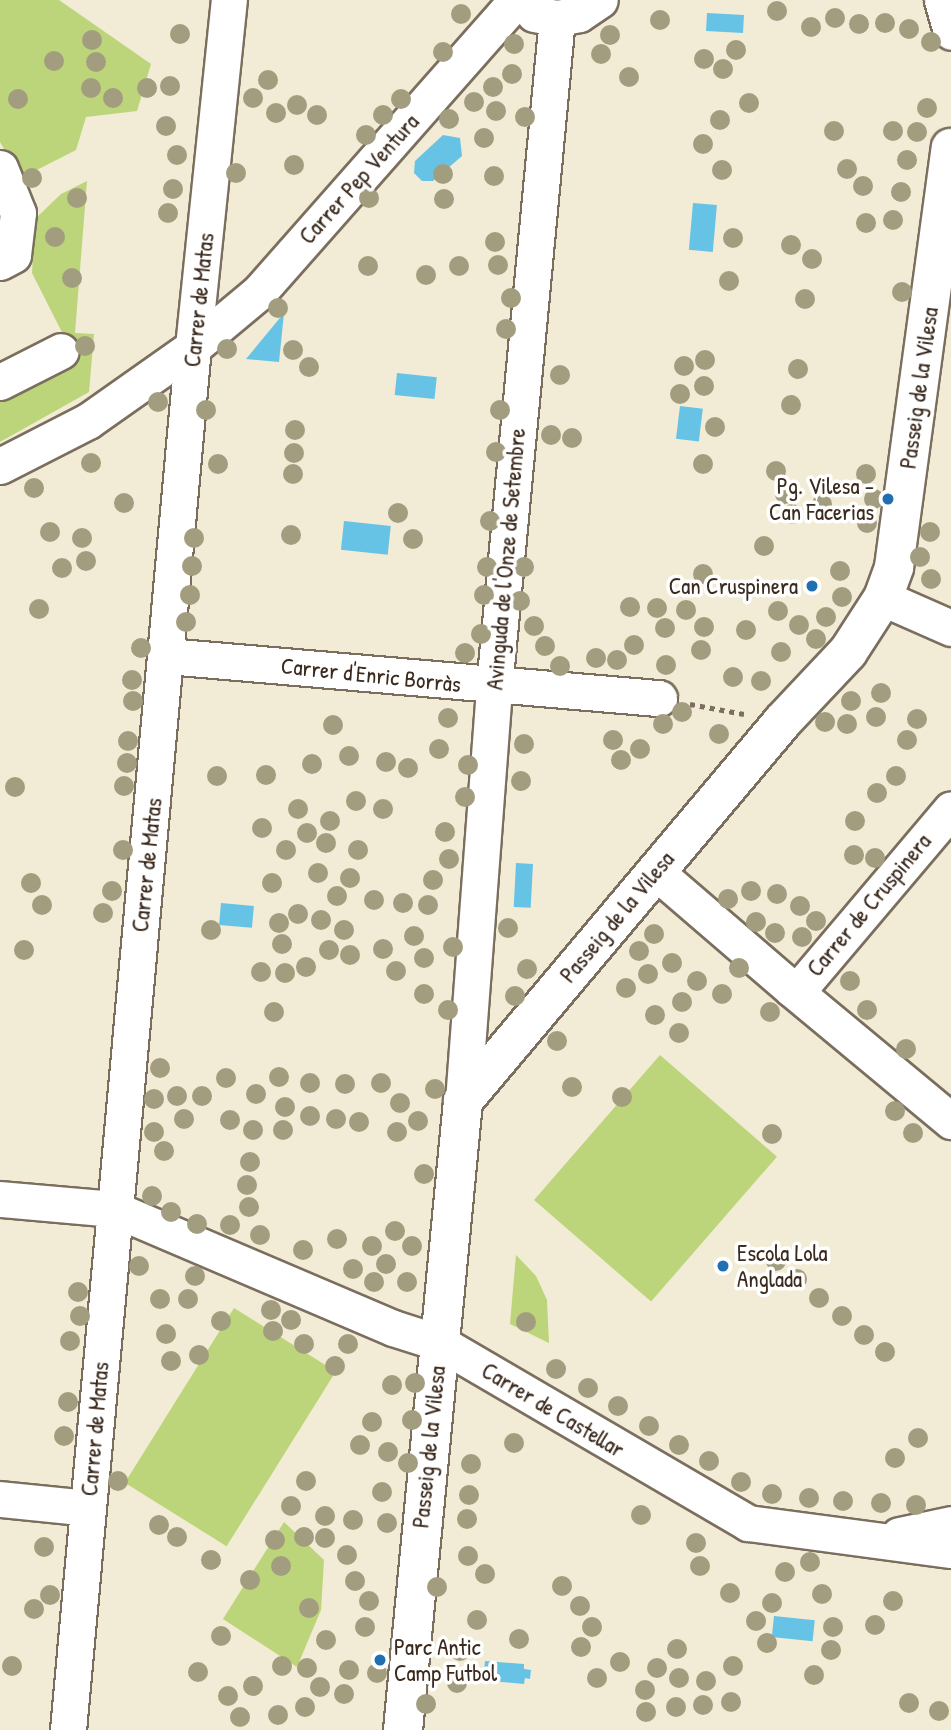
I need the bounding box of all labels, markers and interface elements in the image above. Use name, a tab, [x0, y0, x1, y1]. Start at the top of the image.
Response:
street label: Carrer Pep Ventura	[293, 108, 425, 250]
street label: Carrer de Matas	[178, 232, 220, 368]
street label: Passeig de la Vilesa	[894, 306, 944, 470]
street label: Avinguda de l'Onze de Setembre	[481, 427, 531, 691]
place label: Pg. Vilesa - Can Facerias	[769, 472, 874, 526]
marker: Pg. Vilesa - Can Facerias	[880, 491, 896, 507]
place label: Can Cruspinera	[669, 572, 798, 600]
marker: Can Cruspinera	[804, 578, 820, 594]
street label: Carrer d'Enric Borràs	[280, 652, 462, 698]
street label: Carrer de Matas	[126, 797, 168, 933]
street label: Carrer de Cruspinera	[801, 828, 937, 982]
street label: Passeig de la Vilesa	[554, 846, 680, 988]
place label: Escola Lola Anglada	[737, 1239, 828, 1293]
marker: Escola Lola Anglada	[715, 1258, 731, 1274]
street label: Carrer de Castellar	[477, 1357, 629, 1463]
street label: Carrer de Matas	[75, 1361, 115, 1497]
street label: Passeig de la Vilesa	[407, 1365, 451, 1529]
place label: Parc Antic Camp Futbol	[394, 1633, 497, 1687]
marker: Parc Antic Camp Futbol	[372, 1652, 388, 1668]

